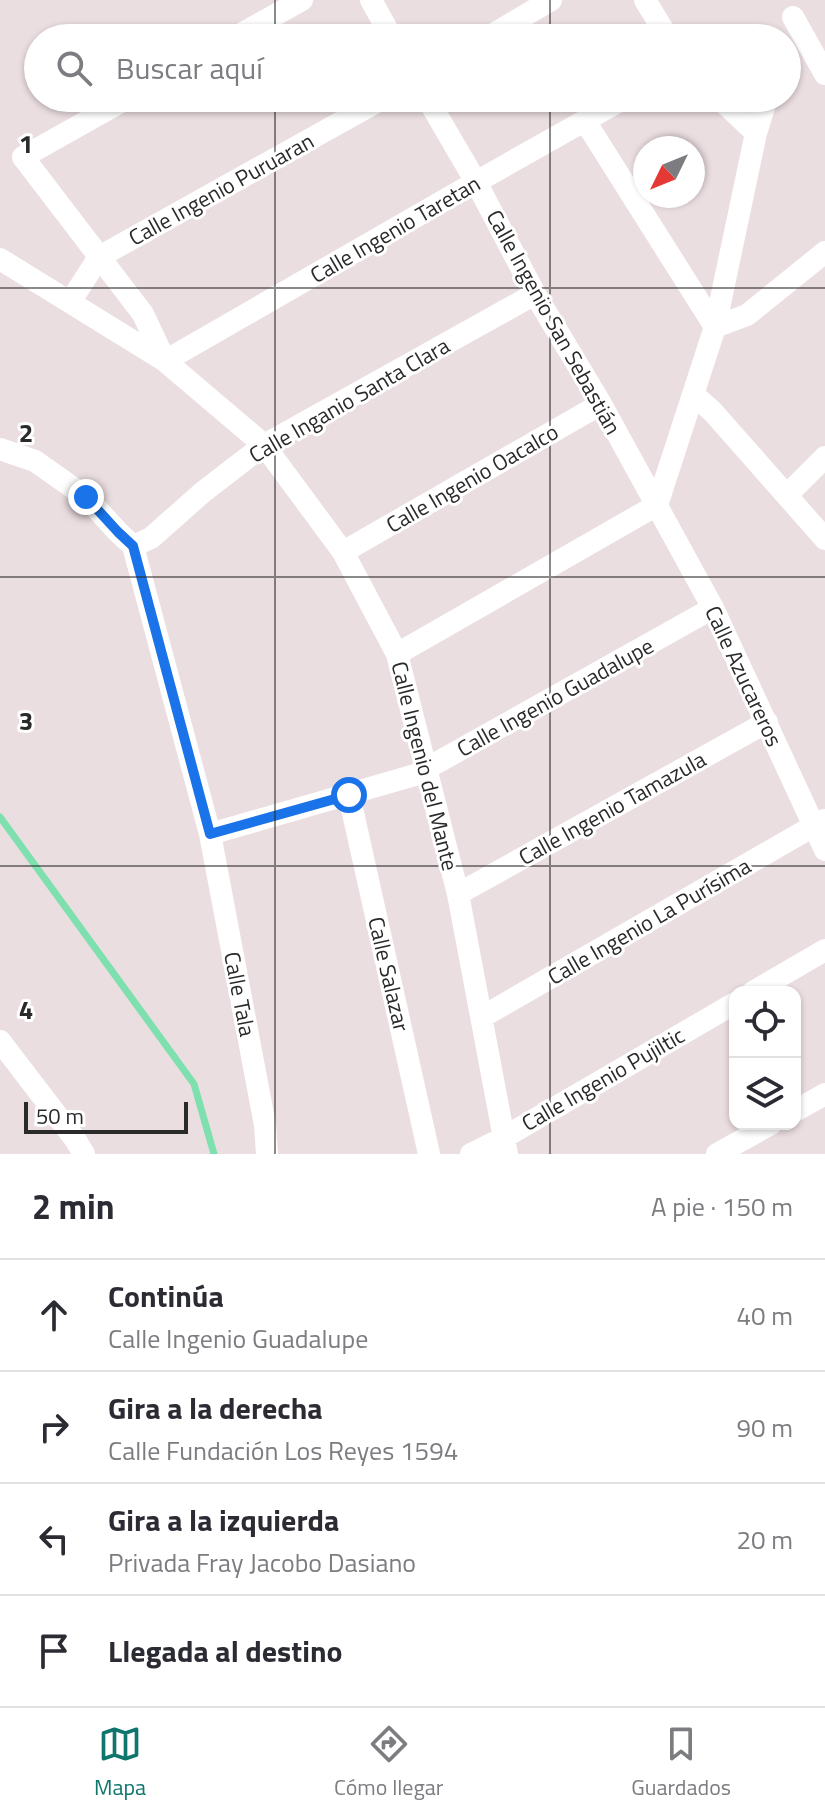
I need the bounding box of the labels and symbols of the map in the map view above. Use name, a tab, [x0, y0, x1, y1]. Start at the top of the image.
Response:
text: 1	[19, 124, 33, 163]
street label: Calle Ingenio Puruaran	[122, 124, 320, 254]
north arrow	[633, 136, 705, 208]
street label: Calle Ingenio Taretan	[304, 166, 486, 292]
street label: Calle Ingenio San Sebastián	[478, 203, 630, 441]
street label: Calle Inganio Santa Clara	[242, 329, 456, 471]
text: 2	[19, 413, 33, 452]
street label: Calle Ingenio Oacalco	[379, 415, 565, 541]
route end	[68, 479, 104, 515]
street label: Calle Azucareros	[696, 600, 792, 752]
street label: Calle Ingenio Guadalupe	[450, 629, 660, 765]
street label: Calle Ingenio del Mante	[383, 658, 467, 874]
text: 3	[19, 701, 33, 740]
street label: Calle Ingenio Tamazula	[512, 742, 712, 874]
route start	[331, 777, 367, 813]
street label: Calle Ingenio La Purísima	[541, 849, 757, 993]
street label: Calle Salazar	[359, 913, 419, 1035]
street label: Calle Tala	[215, 949, 265, 1039]
text: 4	[19, 990, 33, 1029]
street label: Calle Ingenio Pujiltic	[515, 1018, 691, 1140]
scale bar	[24, 1098, 188, 1134]

